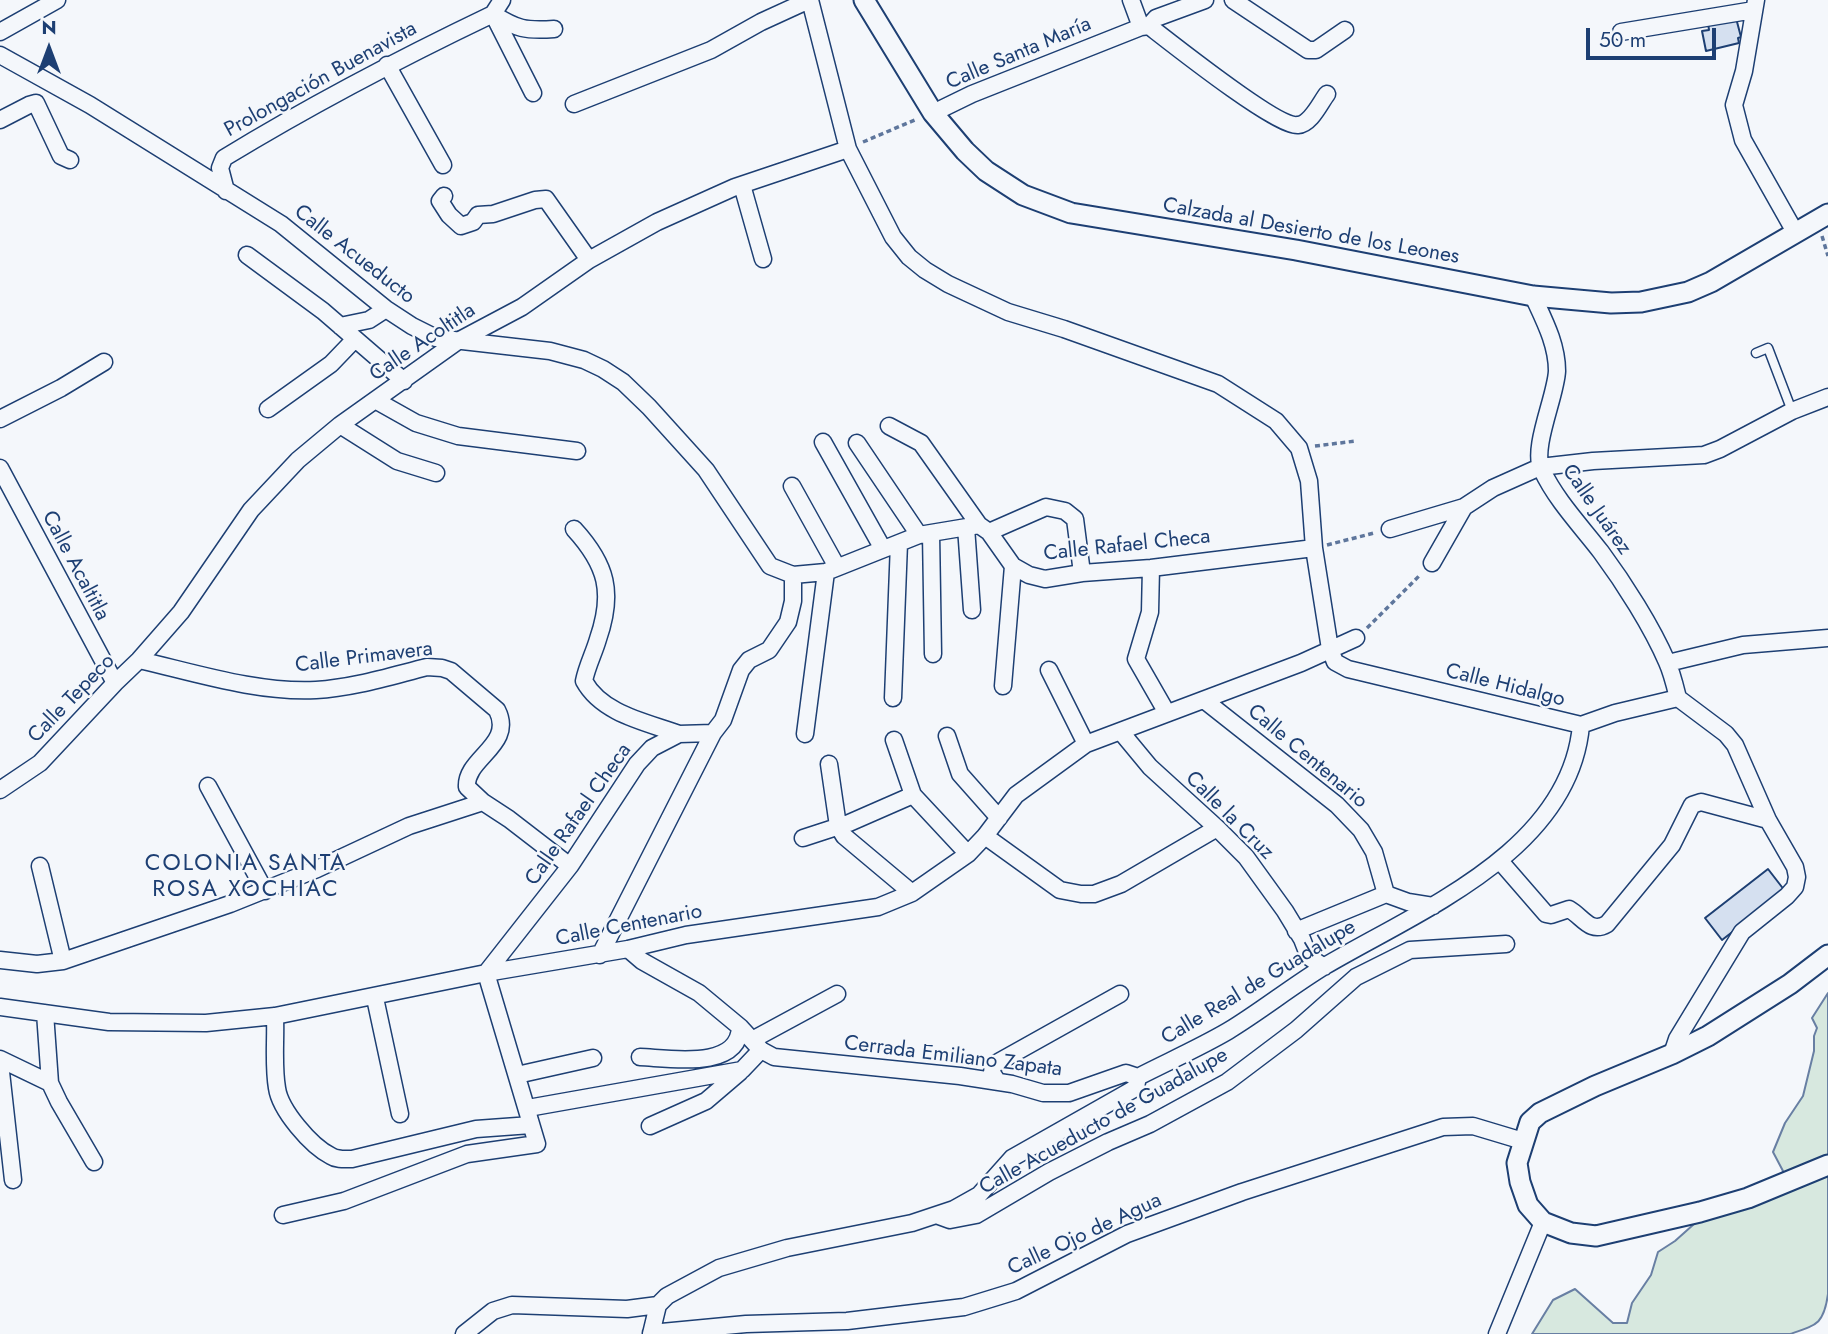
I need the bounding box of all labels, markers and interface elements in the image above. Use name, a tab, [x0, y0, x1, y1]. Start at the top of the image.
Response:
street label: Calle Santa María	[943, 12, 1095, 96]
north arrow	[14, 14, 84, 84]
text: N	[41, 14, 57, 41]
scale bar	[1590, 14, 1720, 58]
street label: Prolongación Buenavista	[220, 17, 422, 143]
text: 50 m	[1599, 25, 1646, 55]
street label: Calzada al Desierto de los Leones	[1161, 193, 1461, 271]
street label: Calle Acueducto	[289, 200, 419, 310]
street label: Calle Acoltitla	[365, 298, 481, 388]
street label: Calle Juárez	[1556, 460, 1636, 560]
street label: Calle Acaltitla	[36, 507, 114, 625]
street label: Calle Rafael Checa	[1042, 525, 1212, 567]
street label: Calle Primavera	[294, 637, 434, 679]
street label: Calle Tepeco	[23, 649, 121, 749]
street label: Calle Hidalgo	[1443, 659, 1567, 713]
street label: Calle Centenario	[1242, 700, 1372, 814]
street label: Calle Rafael Checa	[521, 739, 637, 891]
street label: Calle la Cruz	[1180, 767, 1278, 865]
district label: COLONIA SANTA ROSA XOCHIAC	[146, 850, 346, 904]
street label: Calle Centenario	[554, 899, 704, 953]
street label: Calle Real de Guadalupe	[1157, 915, 1361, 1051]
street label: Cerrada Emiliano Zapata	[843, 1031, 1063, 1083]
street label: Calle Acueducto de Guadalupe	[975, 1043, 1233, 1201]
street label: Calle Ojo de Agua	[1004, 1188, 1166, 1282]

